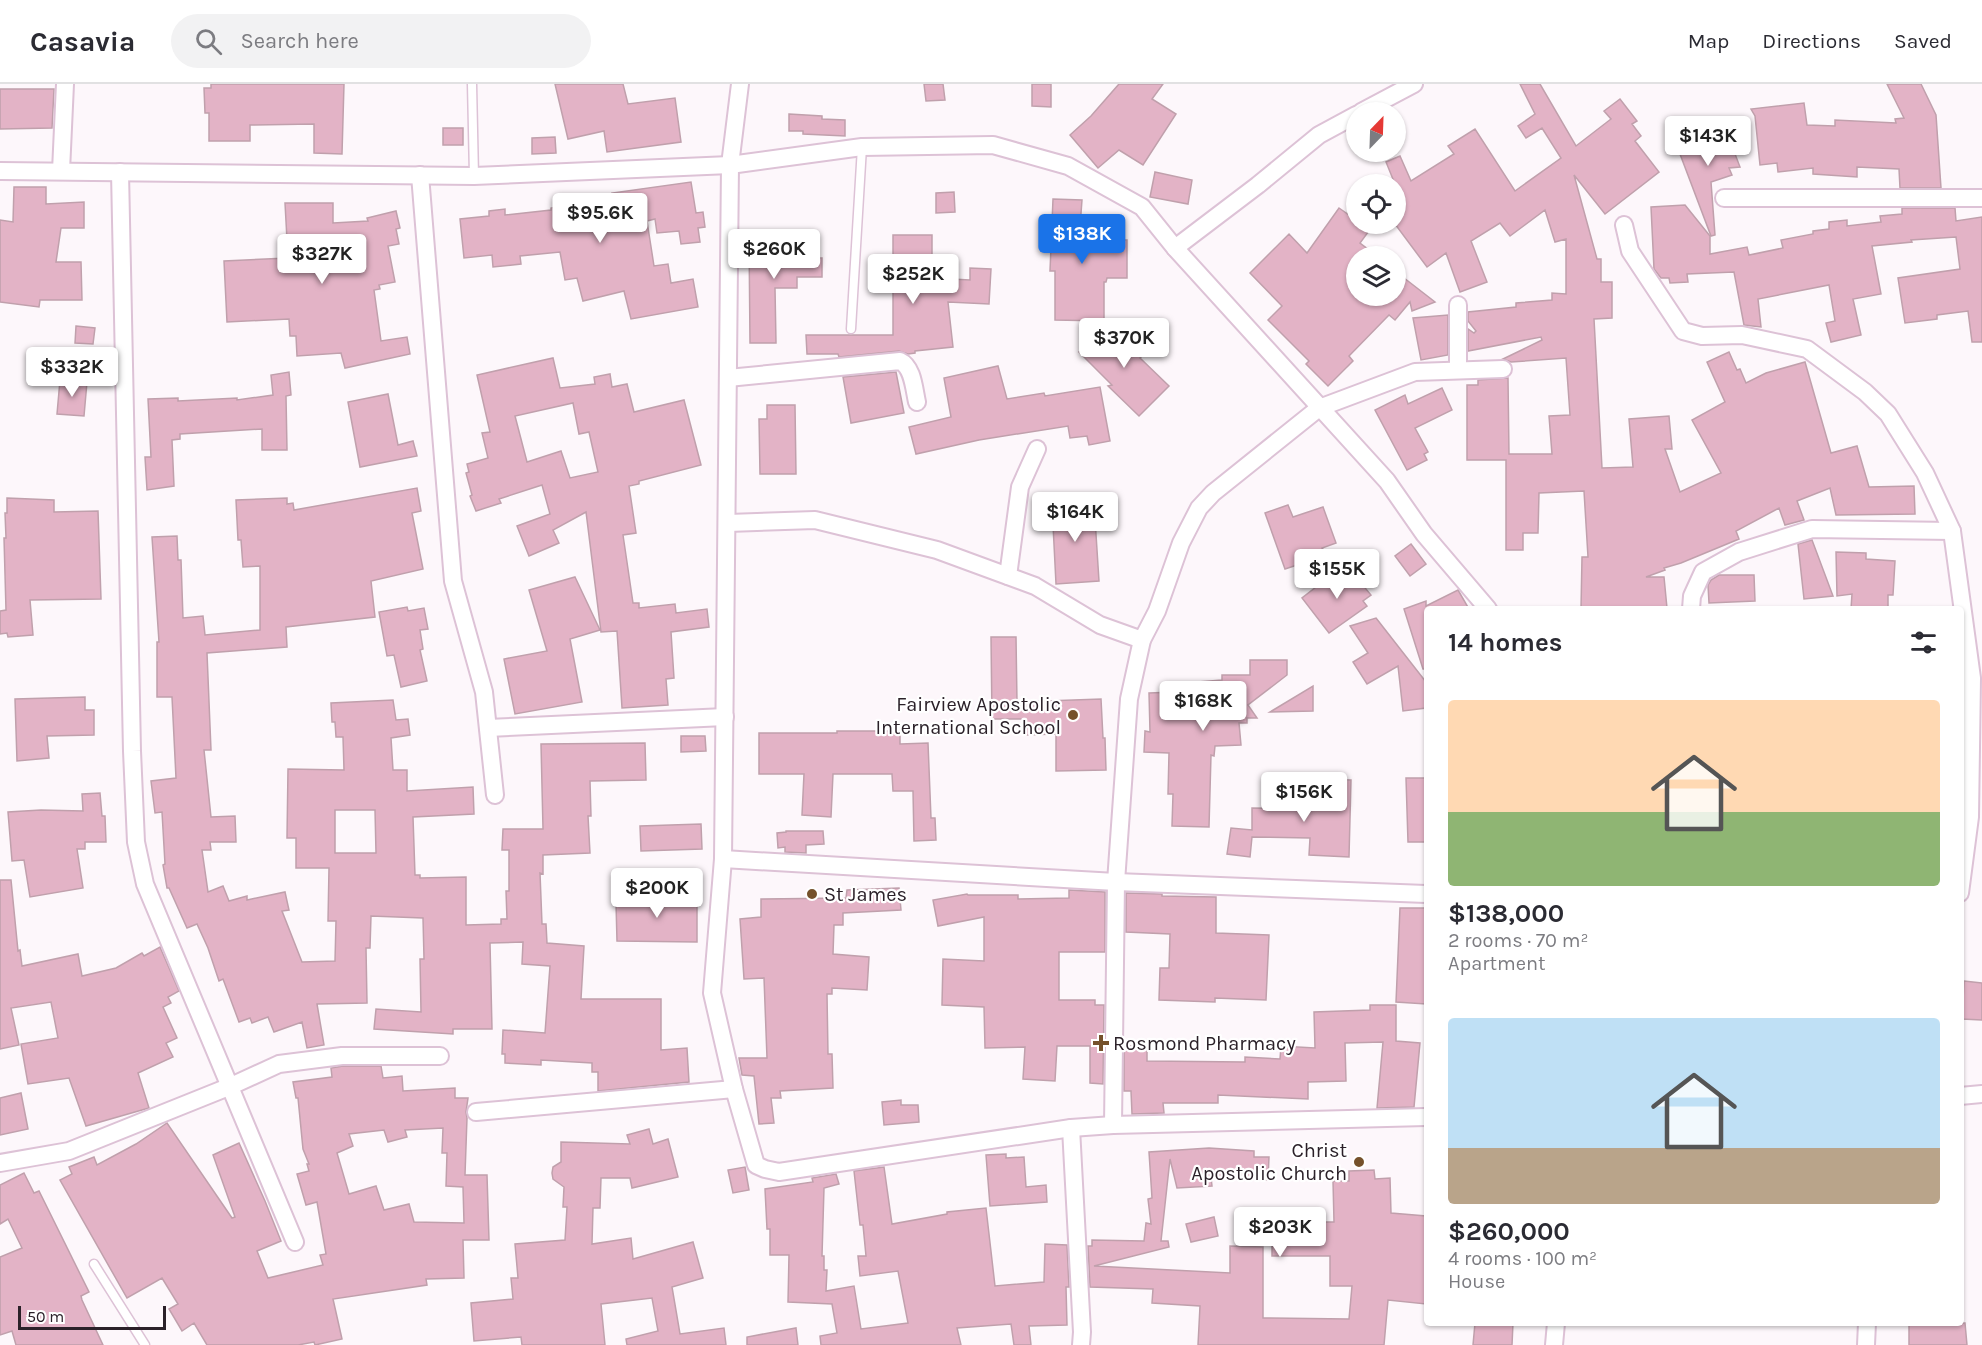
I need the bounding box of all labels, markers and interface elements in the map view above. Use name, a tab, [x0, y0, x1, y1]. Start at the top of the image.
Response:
search box	[171, 14, 591, 68]
text: Casavia	[30, 25, 135, 58]
icon: search	[192, 25, 225, 58]
text: Search here	[240, 28, 359, 54]
text: Map	[1688, 29, 1729, 53]
text: Directions	[1762, 29, 1861, 53]
text: Saved	[1894, 29, 1952, 53]
north arrow	[1346, 102, 1406, 162]
map controls	[1346, 102, 1406, 306]
pin: $143K	[1666, 116, 1750, 167]
text: $143K	[1679, 124, 1737, 147]
button: locate	[1346, 174, 1406, 234]
pin: $95.6K	[551, 193, 649, 244]
text: $95.6K	[566, 201, 634, 224]
pin: $138K	[1040, 214, 1124, 265]
text: $138K	[1052, 222, 1112, 245]
pin: $260K	[732, 229, 816, 280]
pin: $327K	[280, 234, 364, 285]
text: $260K	[742, 237, 806, 260]
text: $327K	[291, 242, 353, 265]
button: layers	[1346, 246, 1406, 306]
pin: $252K	[871, 254, 955, 305]
text: $252K	[882, 262, 944, 285]
pin: $370K	[1082, 318, 1166, 369]
text: $370K	[1093, 326, 1155, 349]
pin: $332K	[30, 347, 114, 398]
text: $332K	[40, 355, 104, 378]
pin: $164K	[1033, 492, 1117, 543]
text: $164K	[1046, 500, 1104, 523]
pin: $155K	[1295, 549, 1379, 600]
text: $155K	[1308, 557, 1366, 580]
icon: filters	[1907, 626, 1940, 659]
text: 14 homes	[1448, 627, 1562, 658]
pin: $168K	[1161, 681, 1245, 732]
text: $168K	[1173, 689, 1233, 712]
place label: Fairview Apostolic International School	[875, 693, 1061, 739]
marker: Fairview Apostolic International School	[1066, 708, 1080, 722]
icon: home	[1640, 739, 1748, 847]
pin: $156K	[1262, 772, 1346, 823]
text: $156K	[1275, 780, 1333, 803]
pin: $200K	[615, 868, 699, 919]
text: $200K	[625, 876, 689, 899]
place label: St James	[824, 883, 907, 906]
marker: St James	[805, 887, 819, 901]
text: $138,000	[1448, 898, 1564, 929]
text: 2 rooms · 70 m²	[1448, 929, 1588, 952]
text: Apartment	[1448, 952, 1546, 975]
place label: Rosmond Pharmacy	[1113, 1032, 1296, 1055]
marker: Rosmond Pharmacy	[1094, 1036, 1108, 1050]
icon: home	[1640, 1057, 1748, 1165]
place label: Christ Apostolic Church	[1191, 1139, 1347, 1185]
marker: Christ Apostolic Church	[1352, 1155, 1366, 1169]
pin: $203K	[1238, 1207, 1322, 1258]
text: $203K	[1248, 1215, 1312, 1238]
text: $260,000	[1448, 1216, 1570, 1247]
text: 4 rooms · 100 m²	[1448, 1247, 1597, 1270]
text: House	[1448, 1270, 1505, 1293]
scale bar	[18, 1303, 166, 1330]
text: 50 m	[27, 1307, 64, 1326]

